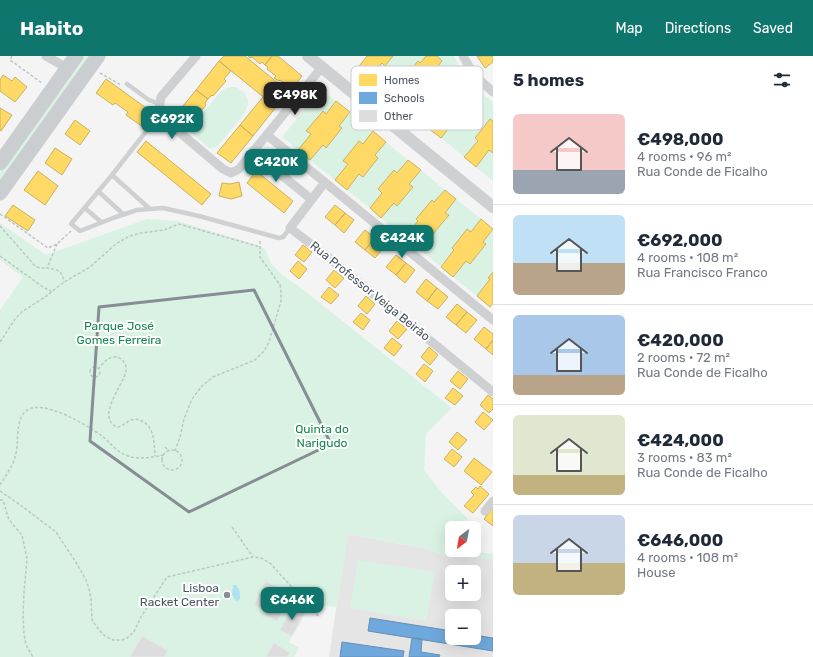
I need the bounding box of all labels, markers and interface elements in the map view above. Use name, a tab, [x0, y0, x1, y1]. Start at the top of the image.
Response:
text: Habito	[20, 17, 83, 40]
text: Map	[616, 20, 643, 37]
text: Directions	[665, 20, 731, 37]
text: Saved	[753, 20, 793, 37]
legend	[351, 66, 483, 130]
icon: filters	[771, 69, 793, 91]
text: 5 homes	[513, 70, 584, 90]
text: Homes	[384, 74, 420, 87]
pin: €498K	[267, 82, 323, 116]
text: €498K	[273, 87, 317, 102]
text: Schools	[384, 92, 425, 105]
pin: €692K	[144, 106, 200, 140]
text: Other	[384, 110, 414, 123]
text: €692K	[150, 111, 194, 126]
text: €498,000	[637, 129, 724, 149]
icon: home	[545, 130, 593, 178]
pin: €420K	[248, 149, 304, 183]
text: 4 rooms · 96 m²	[637, 149, 731, 164]
text: €420K	[254, 154, 299, 169]
text: Rua Conde de Ficalho	[637, 164, 768, 179]
pin: €424K	[374, 225, 430, 259]
text: €424K	[380, 230, 424, 245]
text: €692,000	[637, 230, 723, 250]
icon: home	[545, 231, 593, 279]
street label: Rua Professor Veiga Beirão	[307, 238, 433, 344]
text: 4 rooms · 108 m²	[637, 250, 738, 265]
text: Rua Francisco Franco	[637, 265, 768, 280]
park label: Parque José Gomes Ferreira	[77, 319, 161, 347]
text: €420,000	[637, 330, 724, 350]
icon: home	[545, 331, 593, 379]
text: 2 rooms · 72 m²	[637, 350, 730, 365]
text: Rua Conde de Ficalho	[637, 365, 768, 380]
park label: Quinta do Narigudo	[295, 422, 349, 450]
text: €424,000	[637, 430, 724, 450]
icon: home	[545, 431, 593, 479]
text: 3 rooms · 83 m²	[637, 450, 732, 465]
text: Rua Conde de Ficalho	[637, 465, 768, 480]
north arrow	[445, 521, 481, 557]
map controls	[445, 521, 481, 645]
text: €646,000	[637, 530, 723, 550]
icon: home	[545, 531, 593, 579]
text: 4 rooms · 108 m²	[637, 550, 738, 565]
button: +	[445, 565, 481, 601]
text: House	[637, 565, 675, 580]
place label: Lisboa Racket Center	[140, 581, 219, 609]
pin: €646K	[264, 587, 320, 621]
marker: Lisboa Racket Center	[222, 590, 232, 600]
text: €646K	[270, 592, 314, 607]
button: −	[445, 609, 481, 645]

